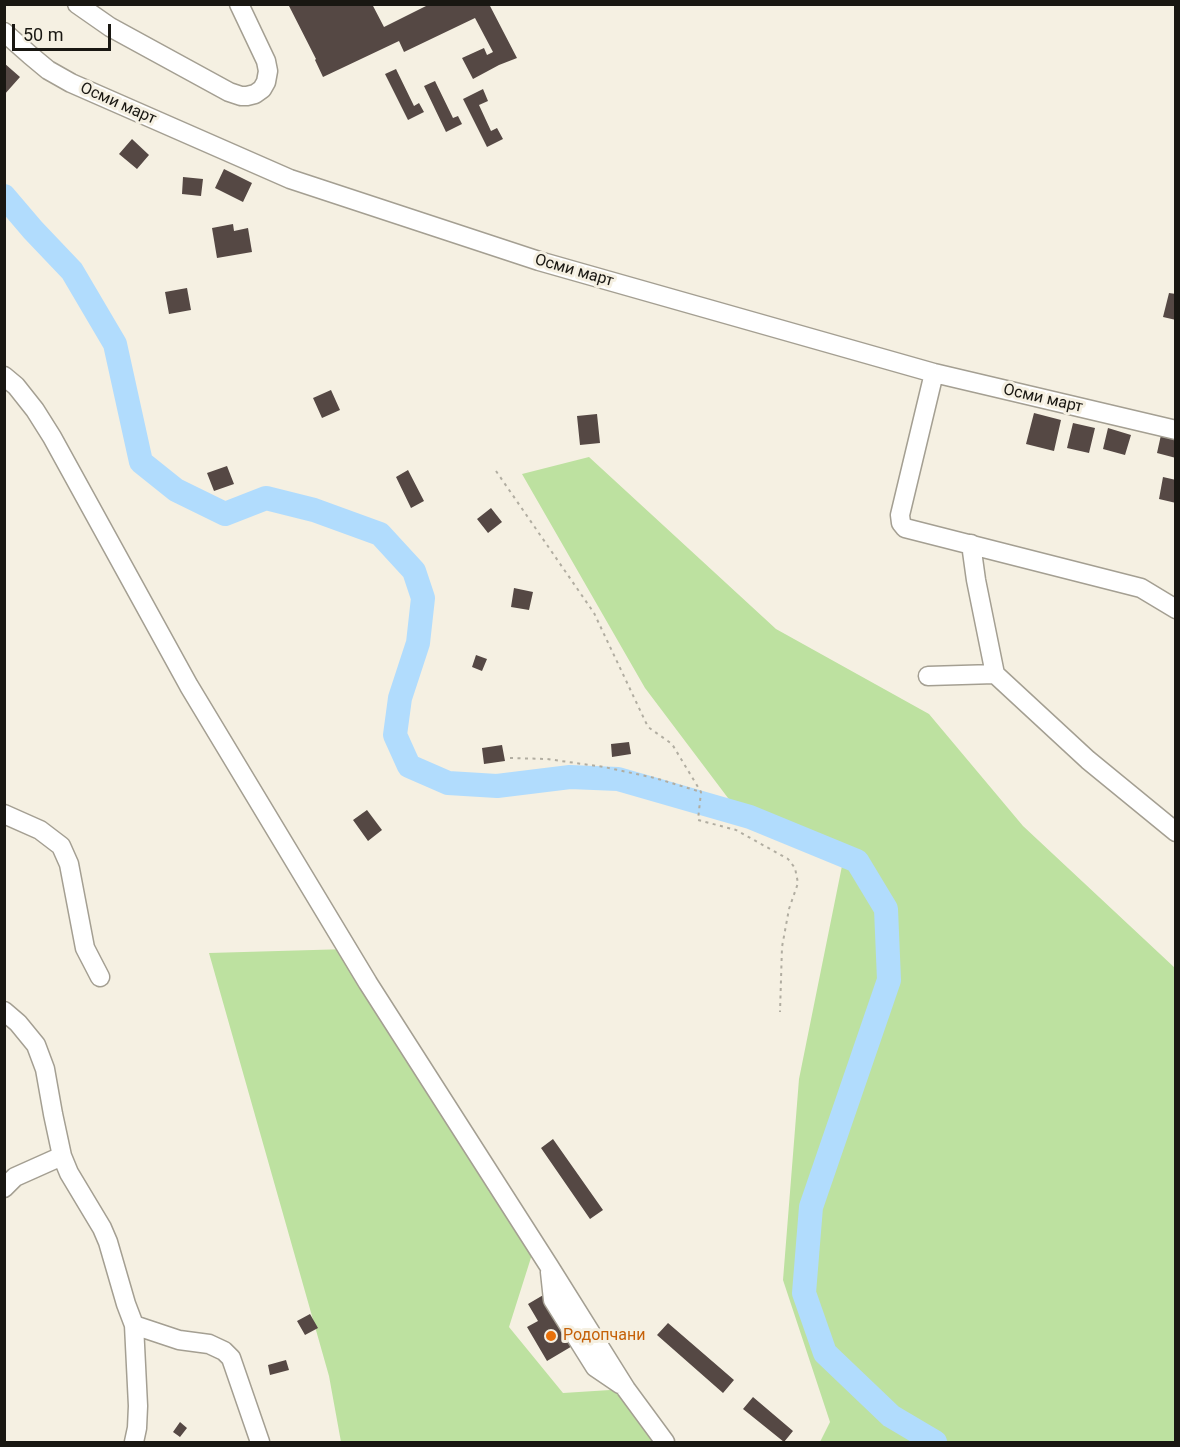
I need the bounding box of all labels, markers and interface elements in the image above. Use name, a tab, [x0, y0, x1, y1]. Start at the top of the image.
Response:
scale bar	[15, 12, 114, 50]
text: 50 m	[23, 24, 63, 45]
street label: Осми март	[77, 79, 159, 129]
street label: Осми март	[532, 251, 616, 291]
street label: Осми март	[1001, 381, 1085, 417]
place label: Родопчани	[563, 1326, 645, 1346]
marker: Родопчани	[544, 1329, 558, 1343]

